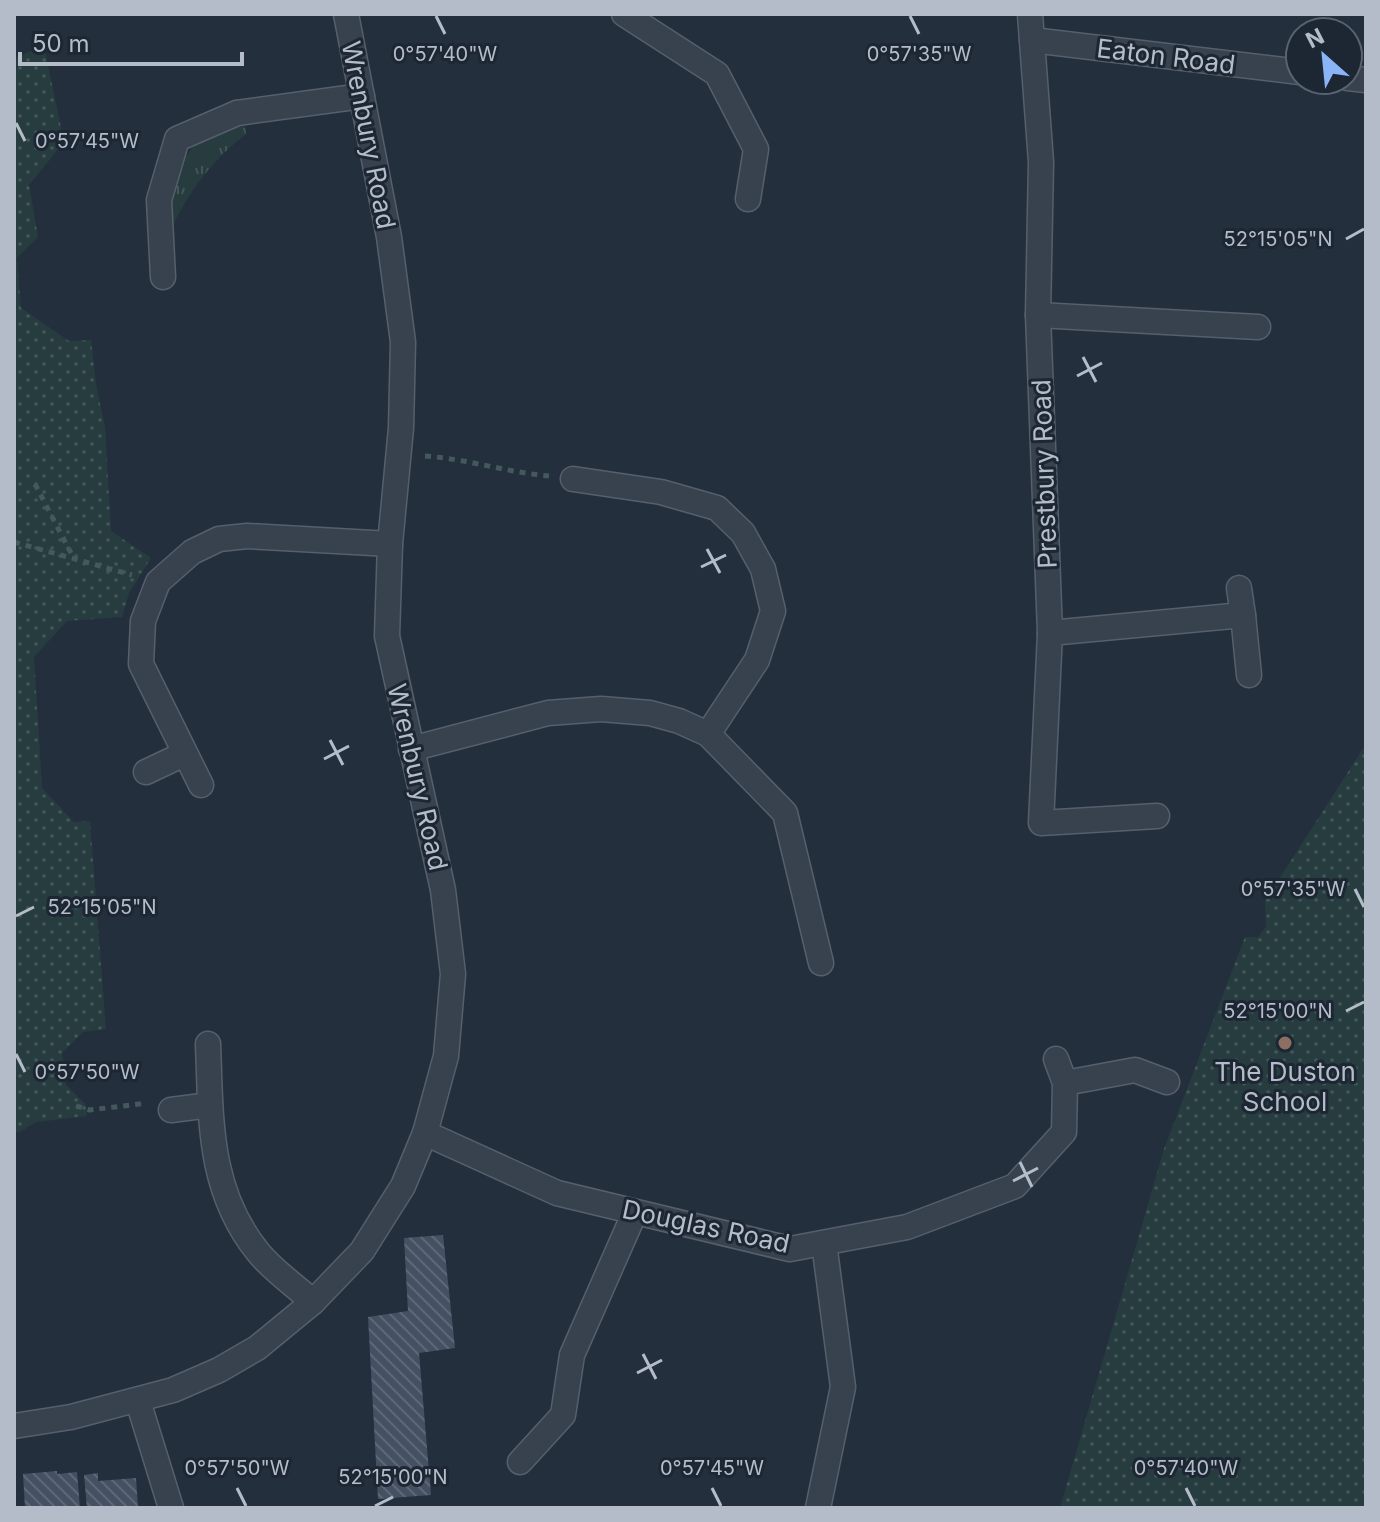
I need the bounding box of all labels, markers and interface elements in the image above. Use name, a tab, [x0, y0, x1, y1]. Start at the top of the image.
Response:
scale bar	[20, 16, 242, 66]
north arrow	[1284, 16, 1364, 96]
text: N	[1302, 23, 1328, 54]
text: 50 m	[32, 29, 90, 58]
street label: Eaton Road	[1095, 32, 1237, 80]
street label: Wrenbury Road	[336, 38, 402, 232]
text: 0°57'40"W	[393, 42, 498, 66]
text: 0°57'35"W	[867, 42, 972, 66]
text: 0°57'45"W	[35, 129, 139, 153]
text: 52°15'05"N	[1224, 227, 1332, 251]
street label: Prestbury Road	[1025, 379, 1063, 569]
street label: Wrenbury Road	[381, 681, 455, 873]
text: 0°57'35"W	[1241, 877, 1346, 901]
text: 52°15'05"N	[48, 895, 156, 919]
text: 52°15'00"N	[1223, 999, 1333, 1023]
marker: The Duston School	[1276, 1034, 1294, 1052]
place label: The Duston School	[1214, 1056, 1356, 1117]
text: 0°57'50"W	[35, 1060, 140, 1084]
street label: Douglas Road	[619, 1193, 793, 1259]
text: 0°57'50"W	[185, 1456, 290, 1480]
text: 0°57'45"W	[660, 1456, 764, 1480]
text: 0°57'40"W	[1134, 1456, 1239, 1480]
text: 52°15'00"N	[338, 1465, 448, 1489]

